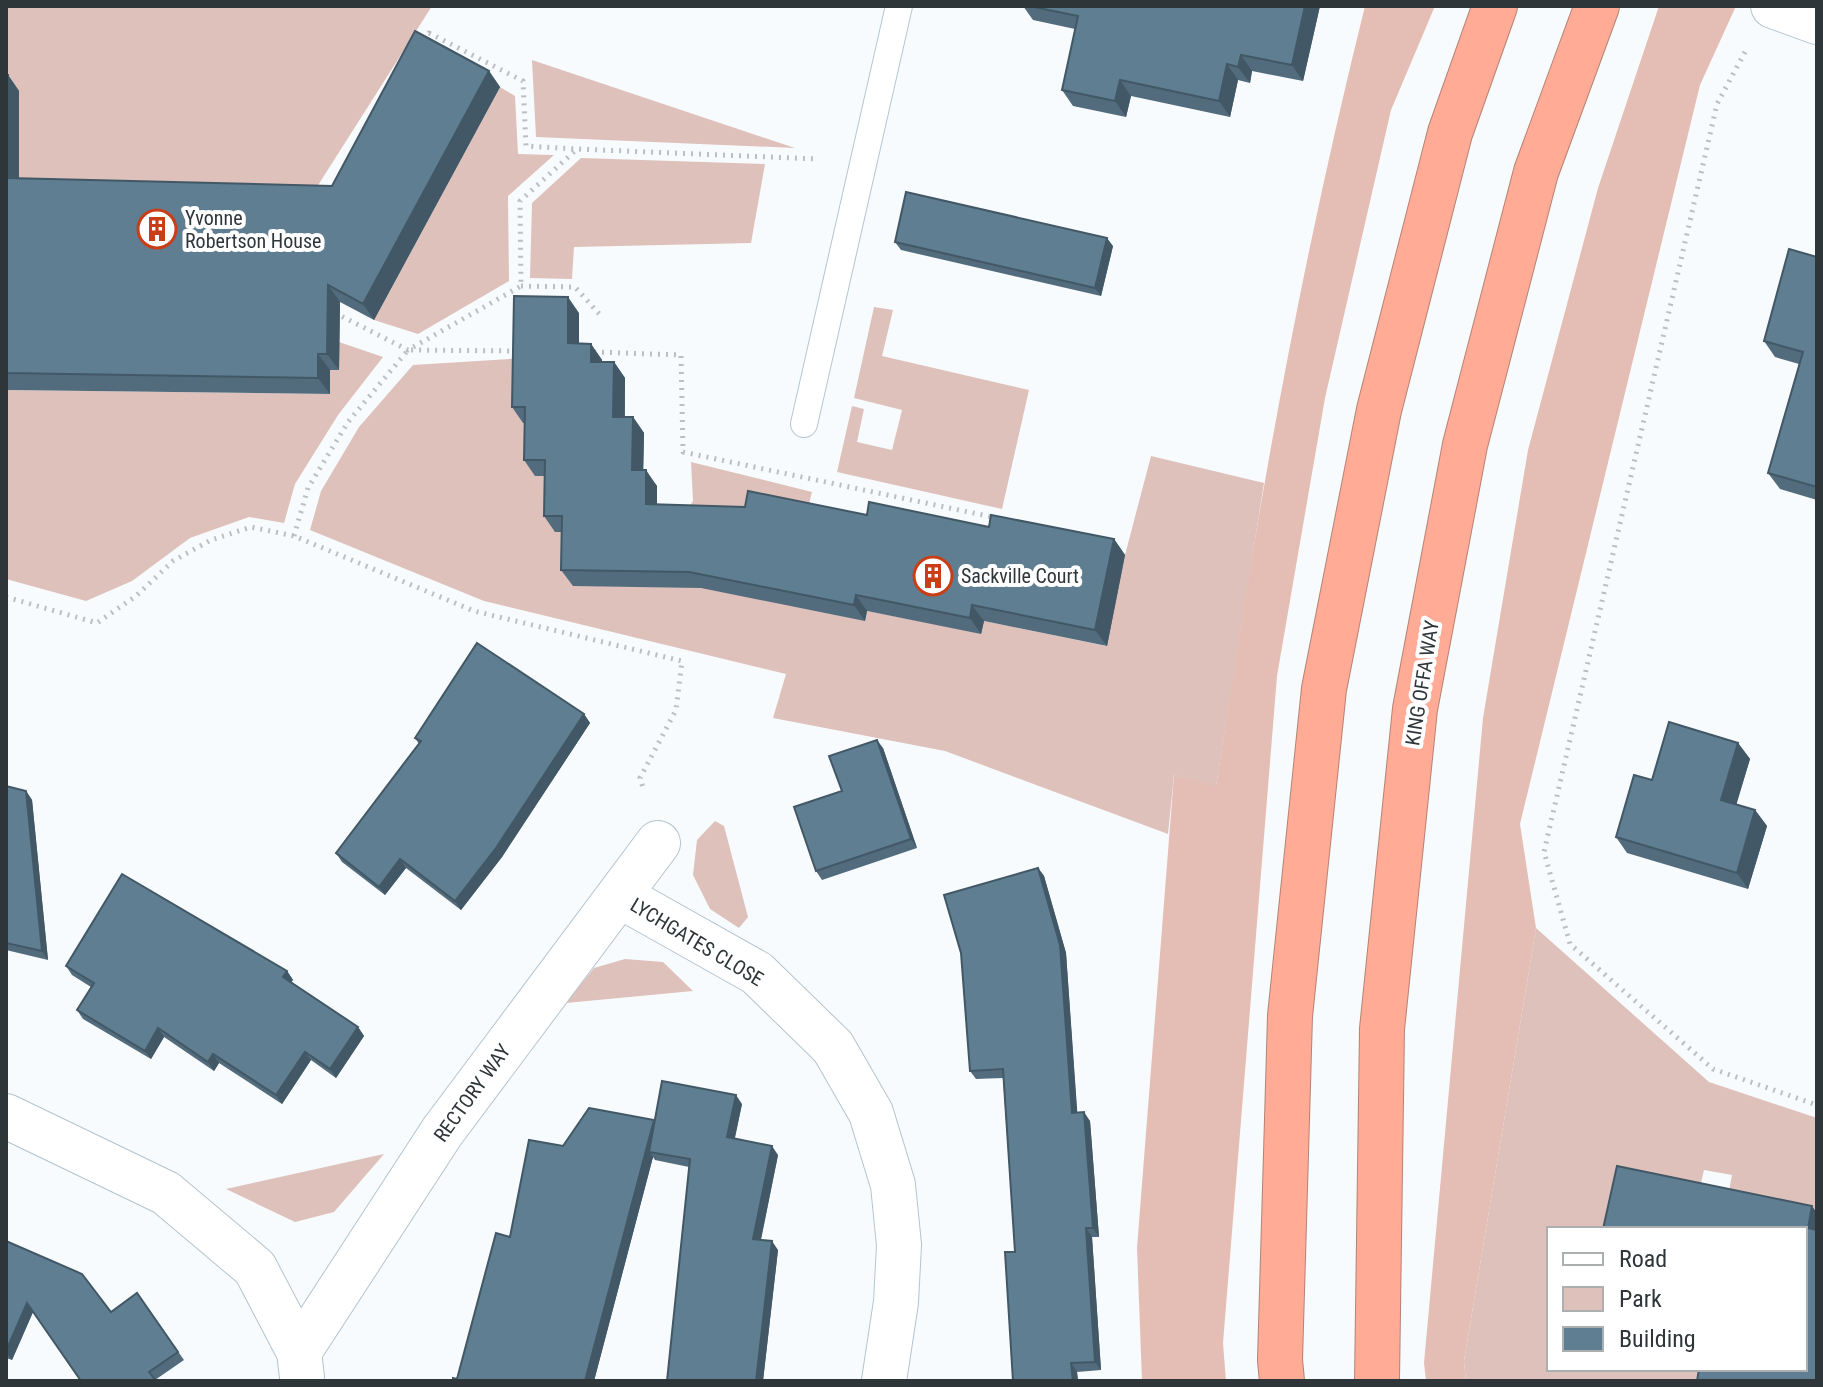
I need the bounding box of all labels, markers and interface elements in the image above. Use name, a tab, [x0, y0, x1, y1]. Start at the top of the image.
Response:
place label: Yvonne Robertson House	[185, 206, 321, 253]
building icon: Yvonne Robertson House	[136, 208, 178, 250]
building icon: Sackville Court	[912, 555, 954, 597]
place label: Sackville Court	[961, 564, 1079, 588]
street label: KING OFFA WAY	[1400, 618, 1444, 747]
street label: LYCHGATES CLOSE	[626, 893, 768, 991]
street label: RECTORY WAY	[429, 1039, 516, 1147]
legend	[1547, 1227, 1807, 1371]
text: Road	[1619, 1245, 1667, 1273]
text: Park	[1619, 1285, 1662, 1313]
text: Building	[1619, 1325, 1696, 1353]

